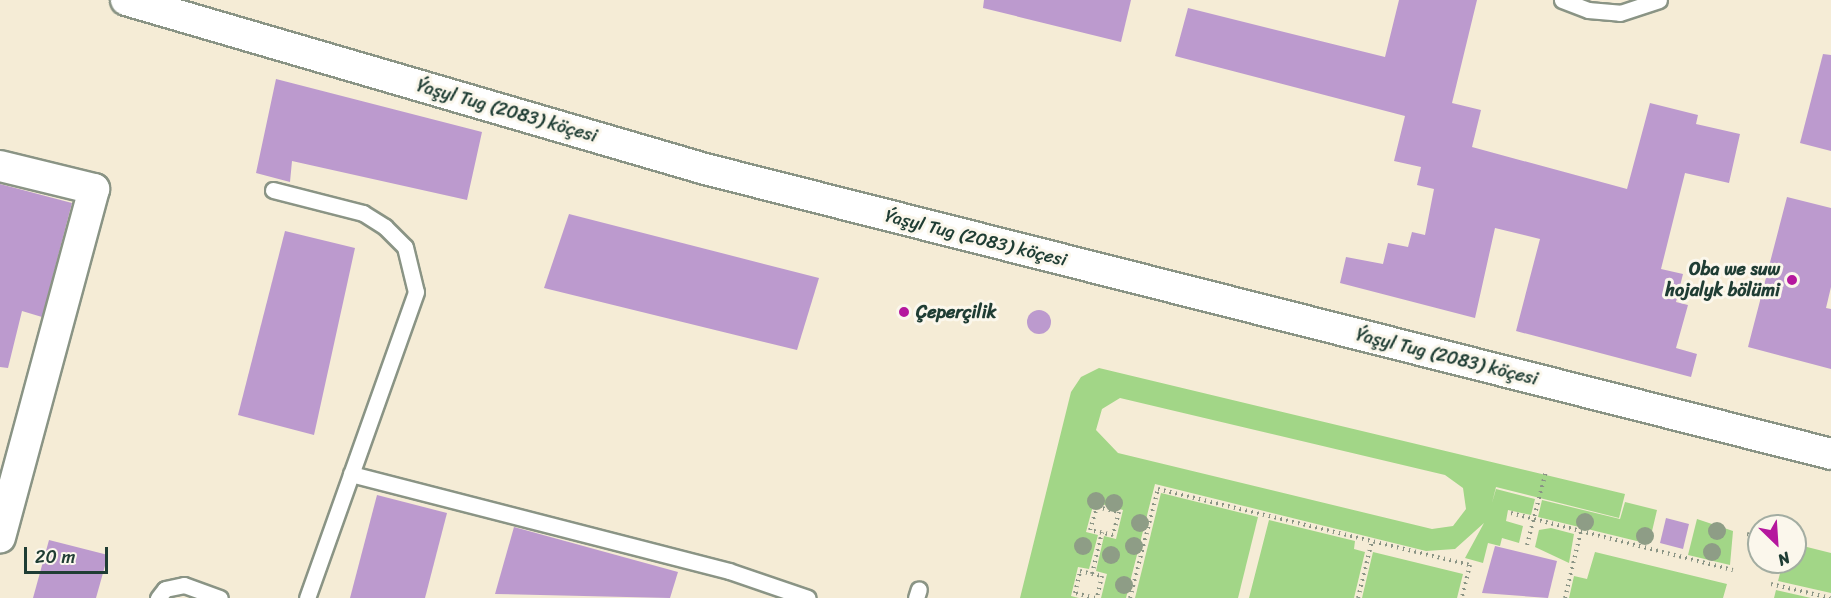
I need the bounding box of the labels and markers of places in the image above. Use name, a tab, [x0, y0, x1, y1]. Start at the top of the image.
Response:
place label: Oba we suw hojalyk bölümi	[1665, 259, 1780, 302]
marker: Oba we suw hojalyk bölümi	[1785, 273, 1799, 287]
place label: Çeperçilik	[916, 301, 996, 323]
marker: Çeperçilik	[897, 305, 911, 319]

